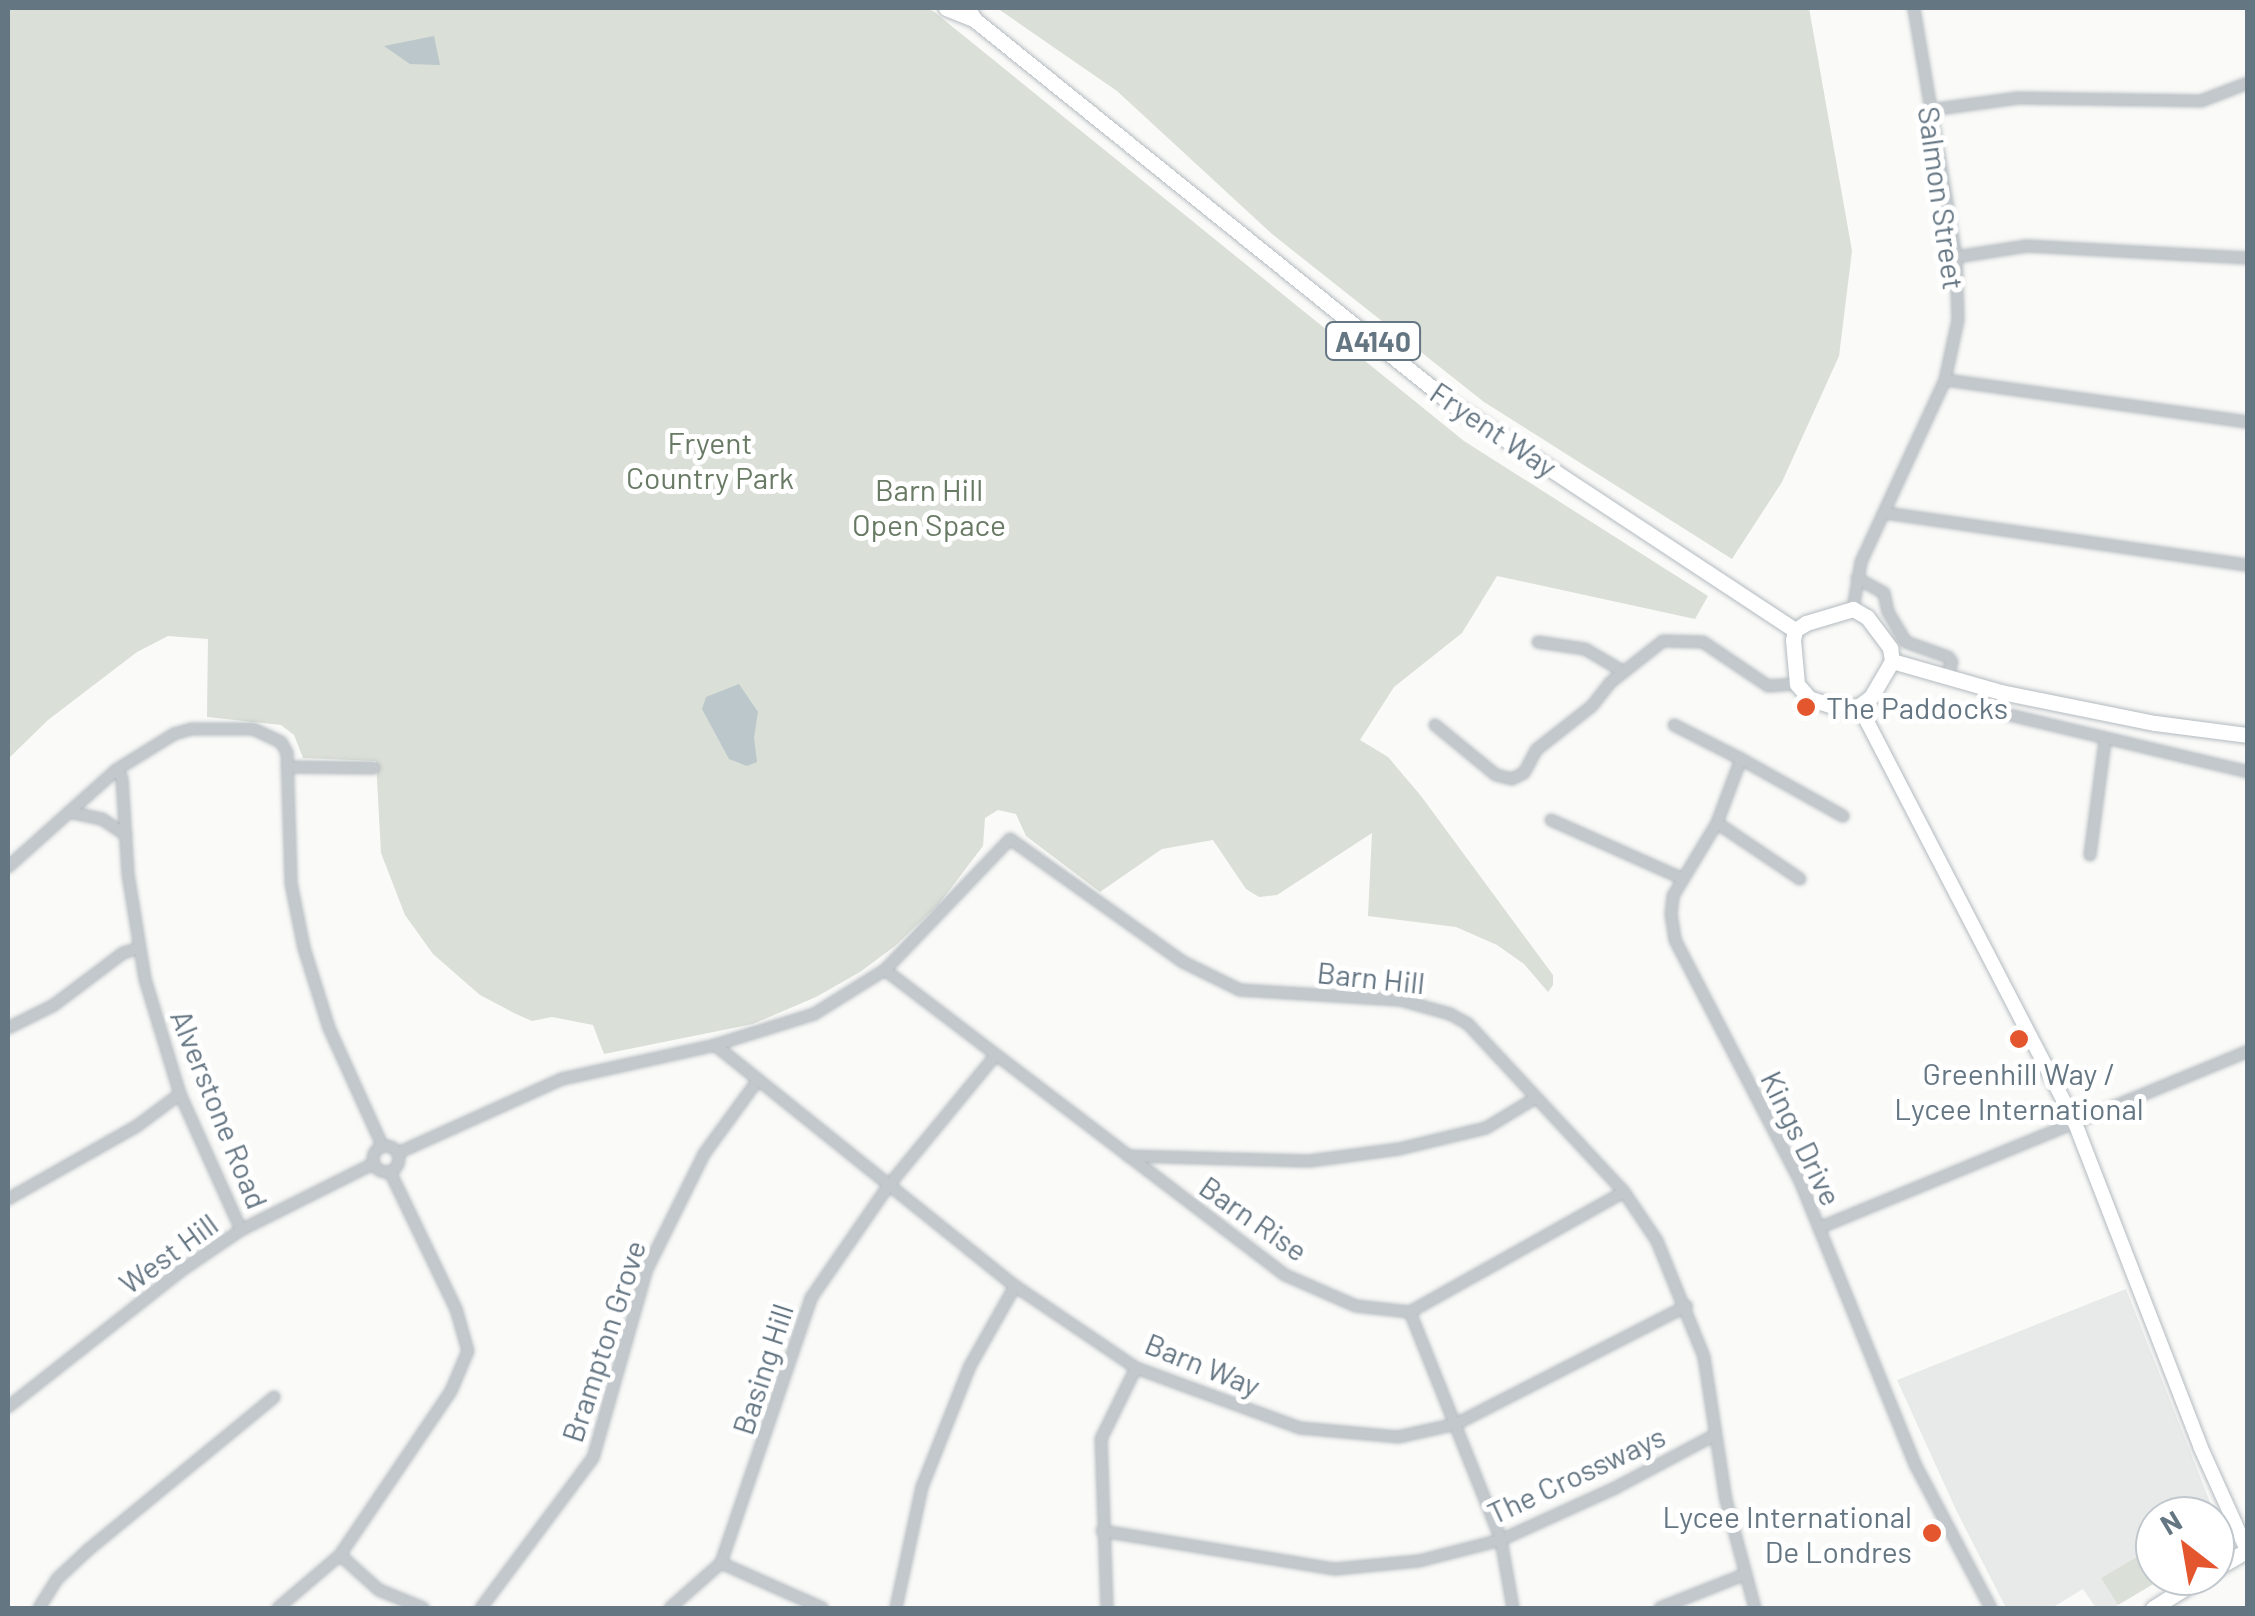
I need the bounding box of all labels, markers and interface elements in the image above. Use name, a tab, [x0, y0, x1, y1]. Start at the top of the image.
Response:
street label: Salmon Street	[1911, 104, 1973, 292]
road number: A4140	[1323, 318, 1423, 364]
street label: Fryent Way	[1424, 374, 1564, 484]
park label: Fryent Country Park	[626, 424, 794, 494]
park label: Barn Hill Open Space	[852, 471, 1006, 542]
place label: The Paddocks	[1826, 689, 2008, 725]
marker: The Paddocks	[1795, 696, 1817, 718]
street label: Barn Hill	[1315, 953, 1427, 1001]
street label: Alverstone Road	[164, 1004, 276, 1214]
marker: Greenhill Way / Lycee International	[2008, 1028, 2030, 1050]
place label: Greenhill Way / Lycee International	[1894, 1055, 2144, 1126]
street label: Kings Drive	[1754, 1065, 1850, 1211]
street label: Barn Rise	[1193, 1168, 1315, 1268]
street label: West Hill	[112, 1205, 224, 1301]
street label: Brampton Grove	[553, 1236, 653, 1446]
street label: Basing Hill	[724, 1299, 800, 1439]
street label: Barn Way	[1140, 1325, 1266, 1403]
street label: The Crossways	[1482, 1417, 1670, 1531]
north arrow	[2135, 1496, 2235, 1596]
place label: Lycee International De Londres	[1662, 1498, 1912, 1568]
text: N	[2154, 1503, 2187, 1541]
marker: Lycee International De Londres	[1921, 1522, 1943, 1544]

